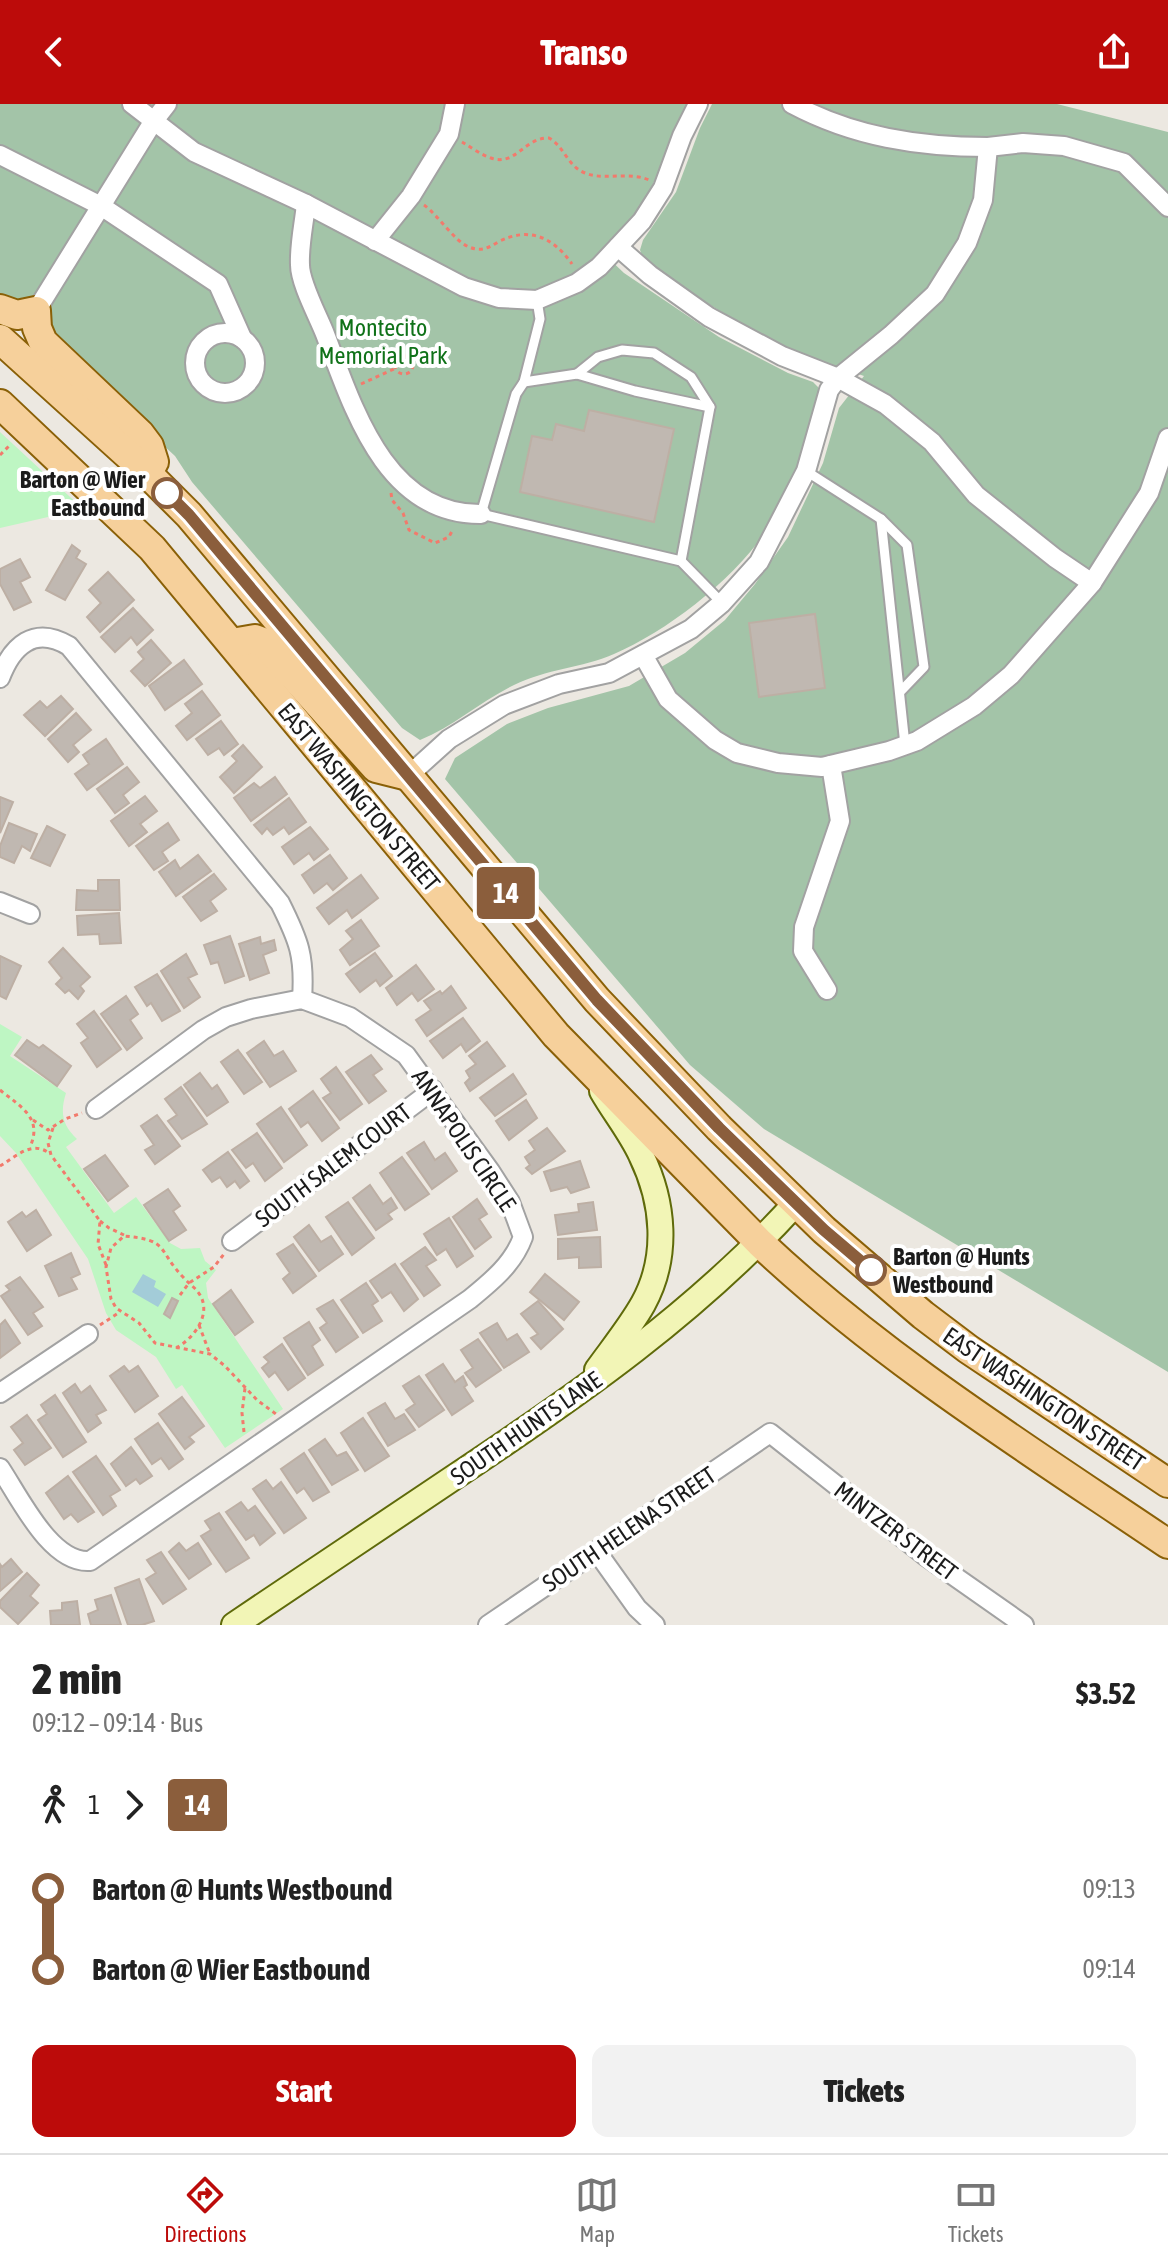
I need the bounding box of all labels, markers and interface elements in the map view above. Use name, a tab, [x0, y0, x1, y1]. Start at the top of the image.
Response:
icon: back	[32, 30, 76, 74]
icon: share	[1092, 30, 1136, 74]
text: Transo	[540, 31, 628, 73]
park label: Montecito Memorial Park	[318, 314, 448, 369]
place label: Barton @ Wier Eastbound	[20, 466, 146, 521]
marker: Barton @ Wier Eastbound	[152, 478, 182, 508]
street label: EAST WASHINGTON STREET	[273, 698, 446, 897]
line badge: 14	[470, 867, 542, 919]
text: 14	[493, 877, 519, 909]
street label: ANNAPOLIS CIRCLE	[407, 1064, 521, 1216]
street label: SOUTH SALEM COURT	[250, 1097, 416, 1232]
place label: Barton @ Hunts Westbound	[892, 1243, 1030, 1298]
marker: Barton @ Hunts Westbound	[856, 1255, 886, 1285]
street label: EAST WASHINGTON STREET	[938, 1322, 1150, 1477]
street label: SOUTH HUNTS LANE	[446, 1366, 606, 1490]
street label: SOUTH HELENA STREET	[538, 1461, 721, 1597]
street label: MINTZER STREET	[829, 1476, 963, 1586]
text: 2 min	[32, 1653, 122, 1703]
text: $3.52	[1076, 1676, 1136, 1710]
text: 09:12 – 09:14 · Bus	[32, 1708, 203, 1738]
icon: walk	[32, 1783, 76, 1827]
icon: forward	[112, 1783, 156, 1827]
text: 14	[184, 1789, 211, 1821]
text: 1	[88, 1790, 100, 1820]
text: Barton @ Hunts Westbound	[92, 1872, 392, 1906]
text: 09:13	[1082, 1874, 1136, 1904]
text: Barton @ Wier Eastbound	[92, 1952, 370, 1986]
text: 09:14	[1082, 1954, 1136, 1984]
button: Start	[32, 2045, 576, 2137]
button: Tickets	[592, 2045, 1136, 2137]
tab: Directions	[164, 2173, 246, 2247]
tab: Map	[575, 2173, 619, 2247]
tab: Tickets	[948, 2173, 1004, 2247]

